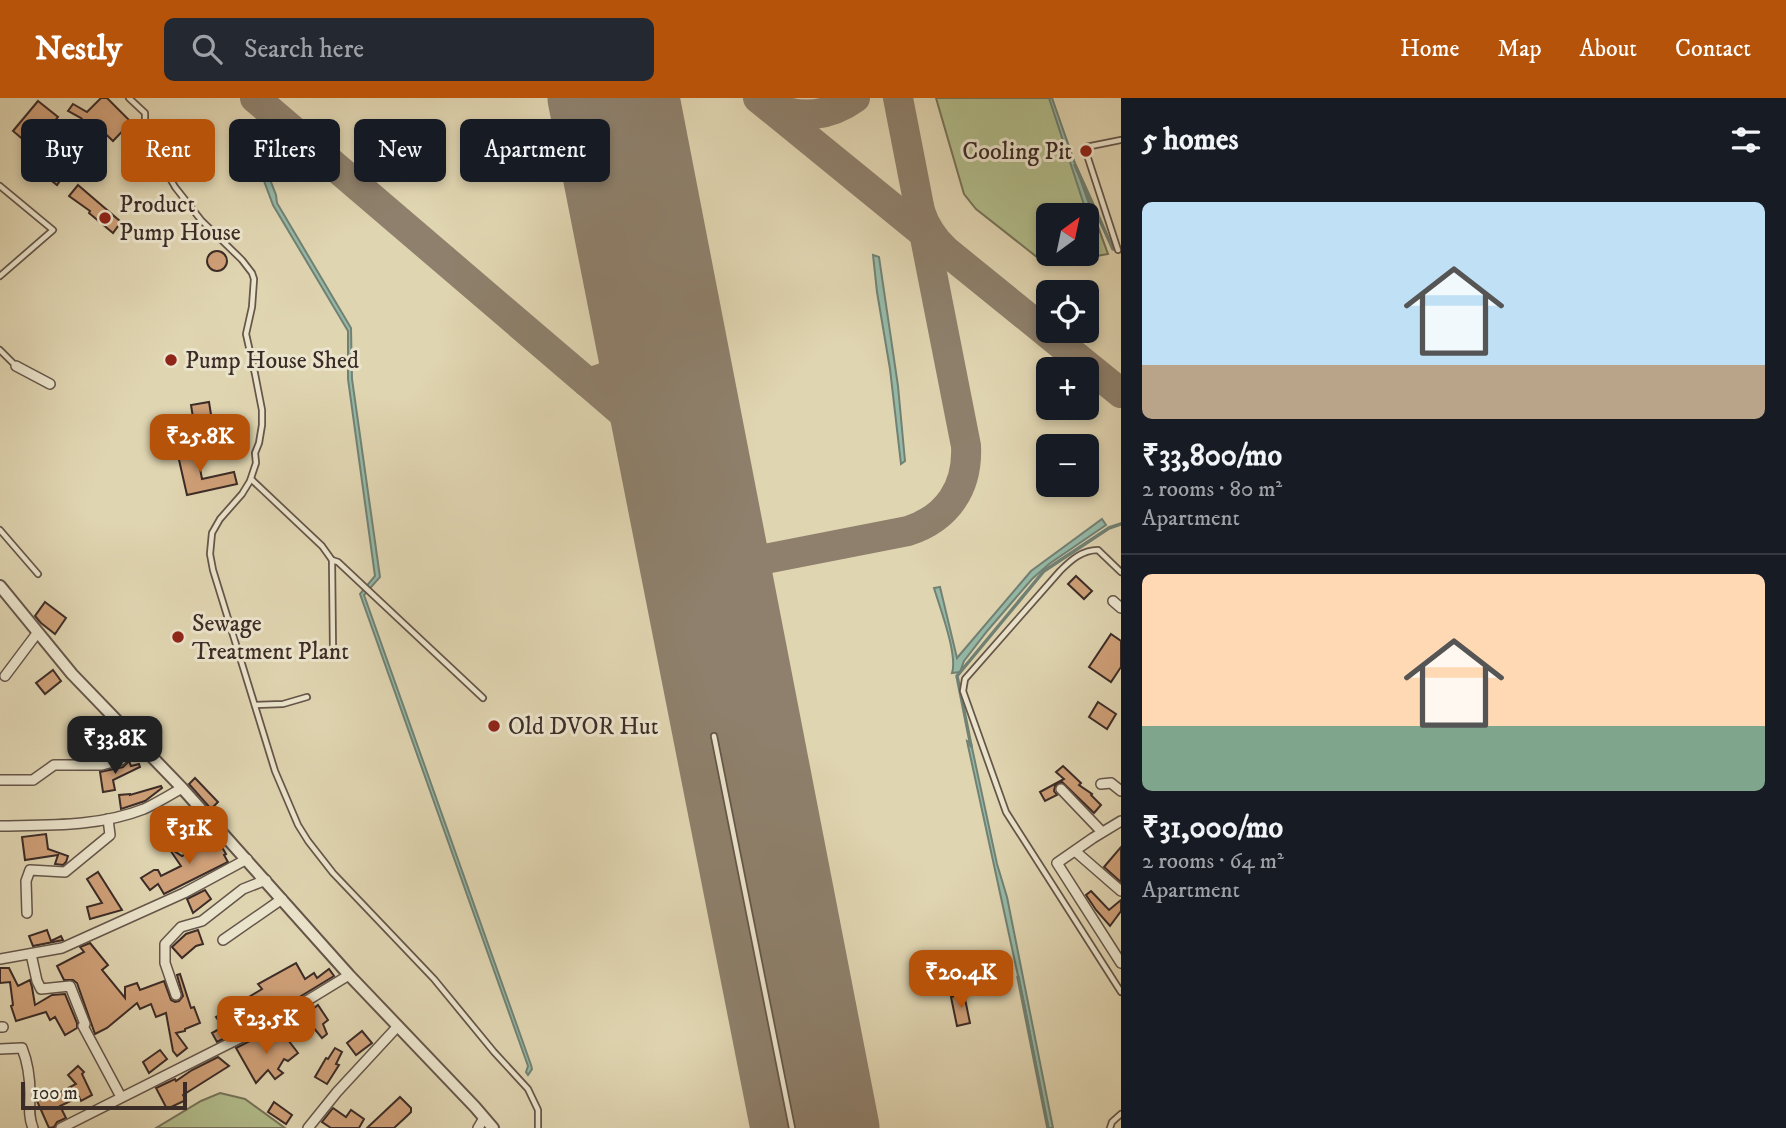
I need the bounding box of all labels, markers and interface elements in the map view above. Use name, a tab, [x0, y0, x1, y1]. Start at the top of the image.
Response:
search box	[164, 18, 654, 81]
text: Nestly	[35, 29, 122, 70]
icon: search	[188, 30, 226, 68]
text: Search here	[244, 33, 364, 66]
text: Home	[1400, 34, 1459, 64]
text: Map	[1497, 34, 1542, 64]
text: About	[1580, 34, 1637, 64]
text: Contact	[1675, 34, 1751, 64]
chip: Buy	[21, 119, 107, 182]
chip: Rent	[121, 119, 215, 182]
chip: Filters	[229, 119, 340, 182]
chip: New	[354, 119, 446, 182]
chip: Apartment	[460, 119, 610, 182]
icon: filters	[1727, 121, 1765, 159]
text: 5 homes	[1142, 122, 1238, 159]
place label: Cooling Pit	[962, 137, 1072, 167]
marker: Cooling Pit	[1078, 143, 1094, 159]
place label: Product Pump House	[119, 190, 241, 248]
north arrow	[1036, 203, 1099, 266]
map controls	[1036, 203, 1099, 497]
marker: Product Pump House	[97, 210, 113, 226]
icon: home	[1391, 248, 1517, 374]
button: locate	[1036, 280, 1099, 343]
place label: Pump House Shed	[185, 346, 359, 376]
marker: Pump House Shed	[163, 352, 179, 368]
button: +	[1036, 357, 1099, 420]
pin: ₹25.8K	[143, 414, 257, 474]
text: ₹25.8K	[166, 422, 234, 451]
button: −	[1036, 434, 1099, 497]
text: ₹33,800/mo	[1142, 438, 1282, 475]
text: 2 rooms · 80 m²	[1142, 475, 1282, 504]
text: Apartment	[1142, 504, 1240, 533]
place label: Sewage Treatment Plant	[192, 609, 349, 667]
icon: home	[1391, 620, 1517, 746]
marker: Sewage Treatment Plant	[170, 629, 186, 645]
place label: Old DVOR Hut	[508, 712, 659, 742]
pin: ₹33.8K	[58, 716, 172, 776]
marker: Old DVOR Hut	[486, 718, 502, 734]
text: ₹33.8K	[83, 724, 147, 753]
pin: ₹31K	[148, 806, 230, 866]
text: ₹31,000/mo	[1142, 810, 1283, 847]
text: ₹31K	[166, 814, 212, 843]
text: 2 rooms · 64 m²	[1142, 847, 1284, 876]
text: Apartment	[1142, 876, 1240, 905]
pin: ₹20.4K	[904, 950, 1018, 1010]
text: ₹20.4K	[925, 958, 997, 987]
pin: ₹23.5K	[209, 996, 323, 1056]
text: ₹23.5K	[233, 1004, 299, 1033]
scale bar	[21, 1079, 187, 1111]
text: 100 m	[32, 1082, 78, 1105]

